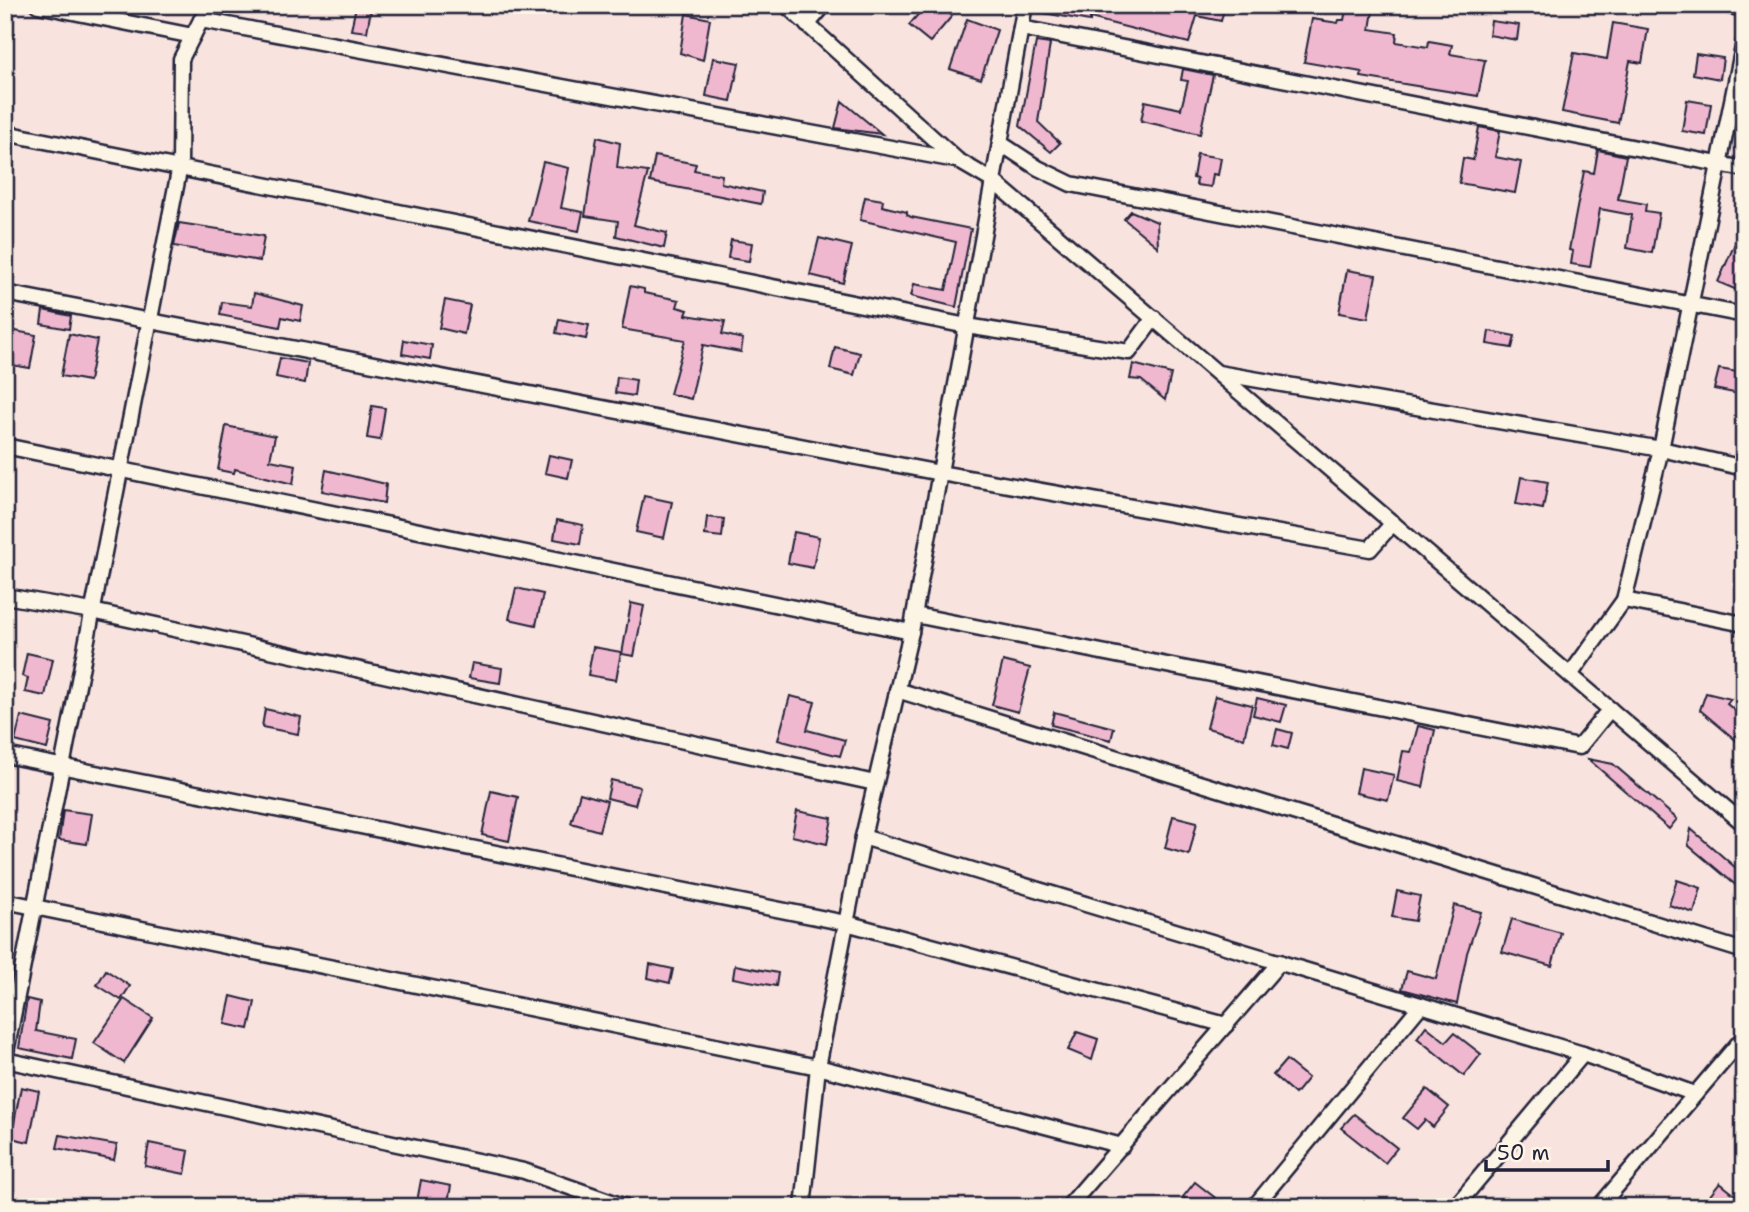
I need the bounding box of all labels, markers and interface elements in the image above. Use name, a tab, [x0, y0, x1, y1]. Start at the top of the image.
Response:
scale bar	[1486, 1128, 1609, 1172]
text: 50 m	[1497, 1139, 1550, 1167]

